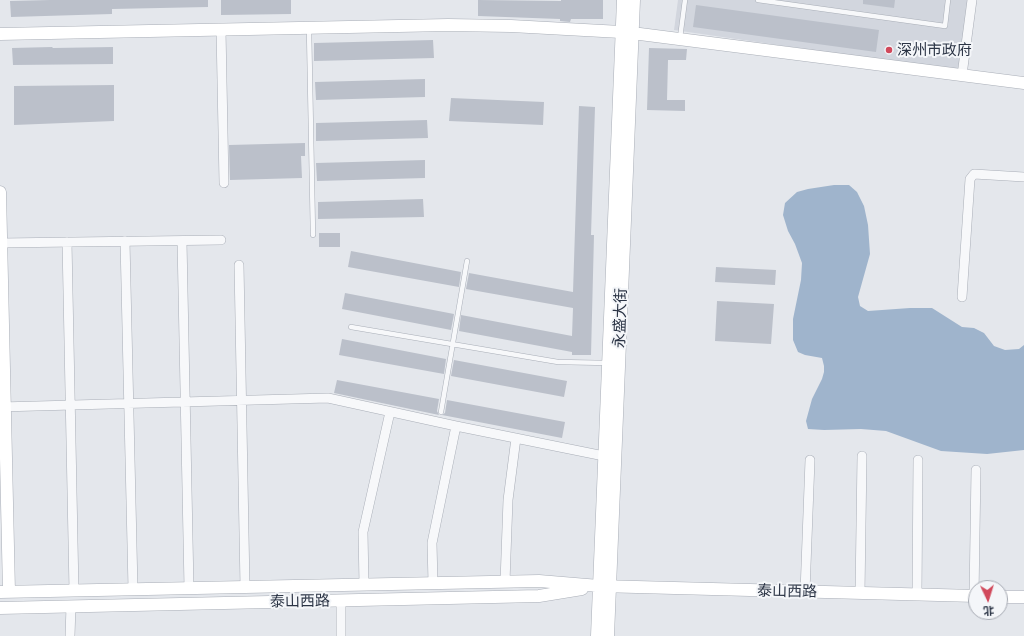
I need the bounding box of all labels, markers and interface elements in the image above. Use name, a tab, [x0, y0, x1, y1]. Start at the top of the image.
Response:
place label: 深州市政府	[897, 41, 972, 59]
marker: 深州市政府	[884, 45, 894, 55]
street label: 永盛大街	[610, 288, 630, 348]
north arrow	[968, 580, 1008, 620]
street label: 泰山西路	[757, 581, 817, 601]
street label: 泰山西路	[270, 591, 330, 611]
text: 北	[983, 605, 995, 618]

